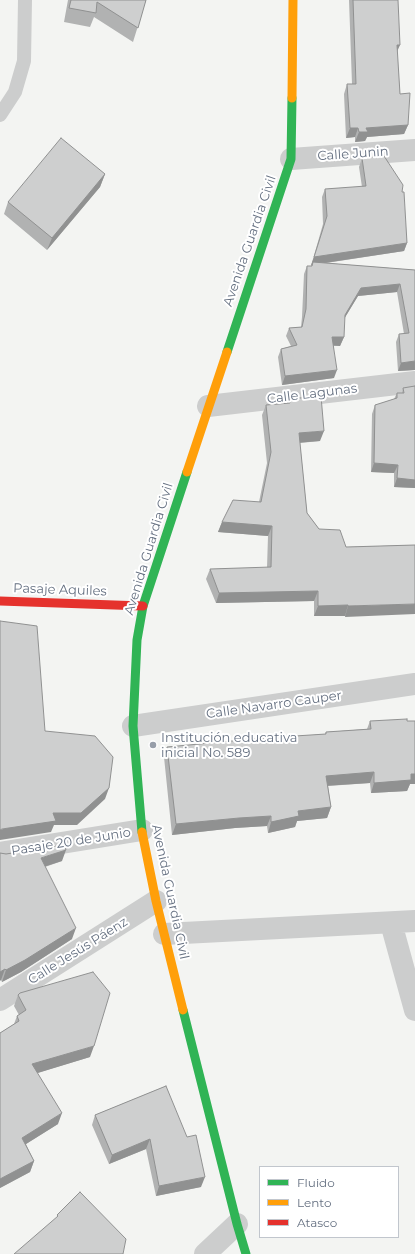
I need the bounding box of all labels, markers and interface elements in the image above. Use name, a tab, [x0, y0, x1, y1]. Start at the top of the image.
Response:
street label: Calle Junin	[317, 144, 389, 164]
street label: Avenida Guardia Civil	[220, 173, 280, 309]
street label: Calle Lagunas	[266, 381, 358, 407]
street label: Avenida Guardia Civil	[121, 481, 177, 617]
street label: Pasaje Aquiles	[13, 581, 107, 599]
street label: Calle Navarro Cauper	[205, 688, 343, 722]
place label: Institución educativa inicial No. 589	[161, 730, 297, 761]
marker: Institución educativa inicial No. 589	[148, 740, 158, 750]
street label: Avenida Guardia Civil	[148, 823, 192, 961]
street label: Pasaje 20 de Junio	[10, 825, 132, 859]
street label: Calle Jesús Páenz	[25, 914, 131, 988]
legend	[259, 1166, 399, 1238]
text: Fluido	[297, 1175, 335, 1190]
text: Lento	[297, 1195, 332, 1210]
text: Atasco	[297, 1215, 337, 1230]

